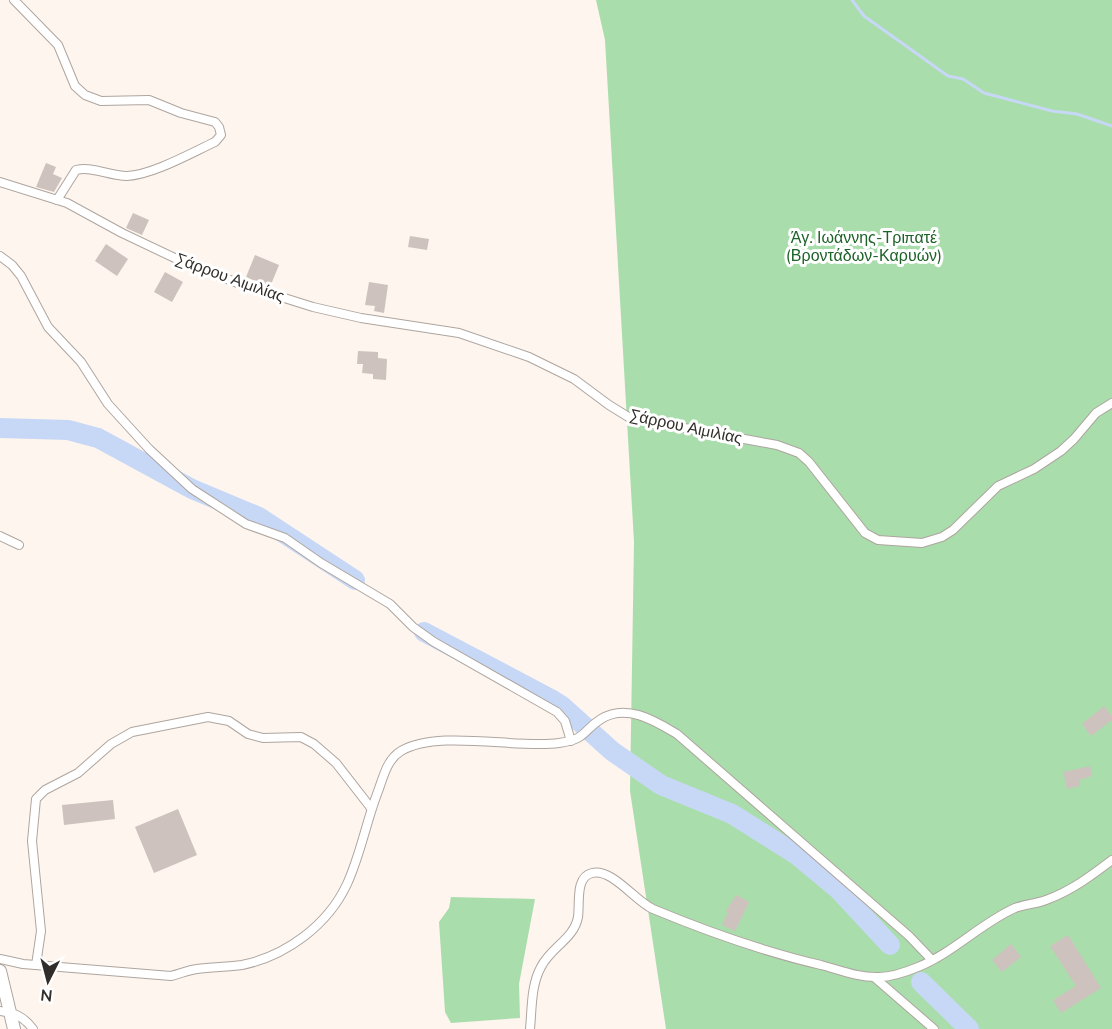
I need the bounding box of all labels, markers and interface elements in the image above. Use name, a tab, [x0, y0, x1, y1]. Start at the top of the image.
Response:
park label: Άγ. Ιωάννης-Τριπατέ (Βροντάδων-Καρυών)	[786, 227, 942, 267]
street label: Σάρρου Αιμιλίας	[173, 248, 288, 308]
street label: Σάρρου Αιμιλίας	[628, 404, 744, 450]
north arrow	[18, 951, 78, 1011]
text: N	[39, 983, 54, 1006]

